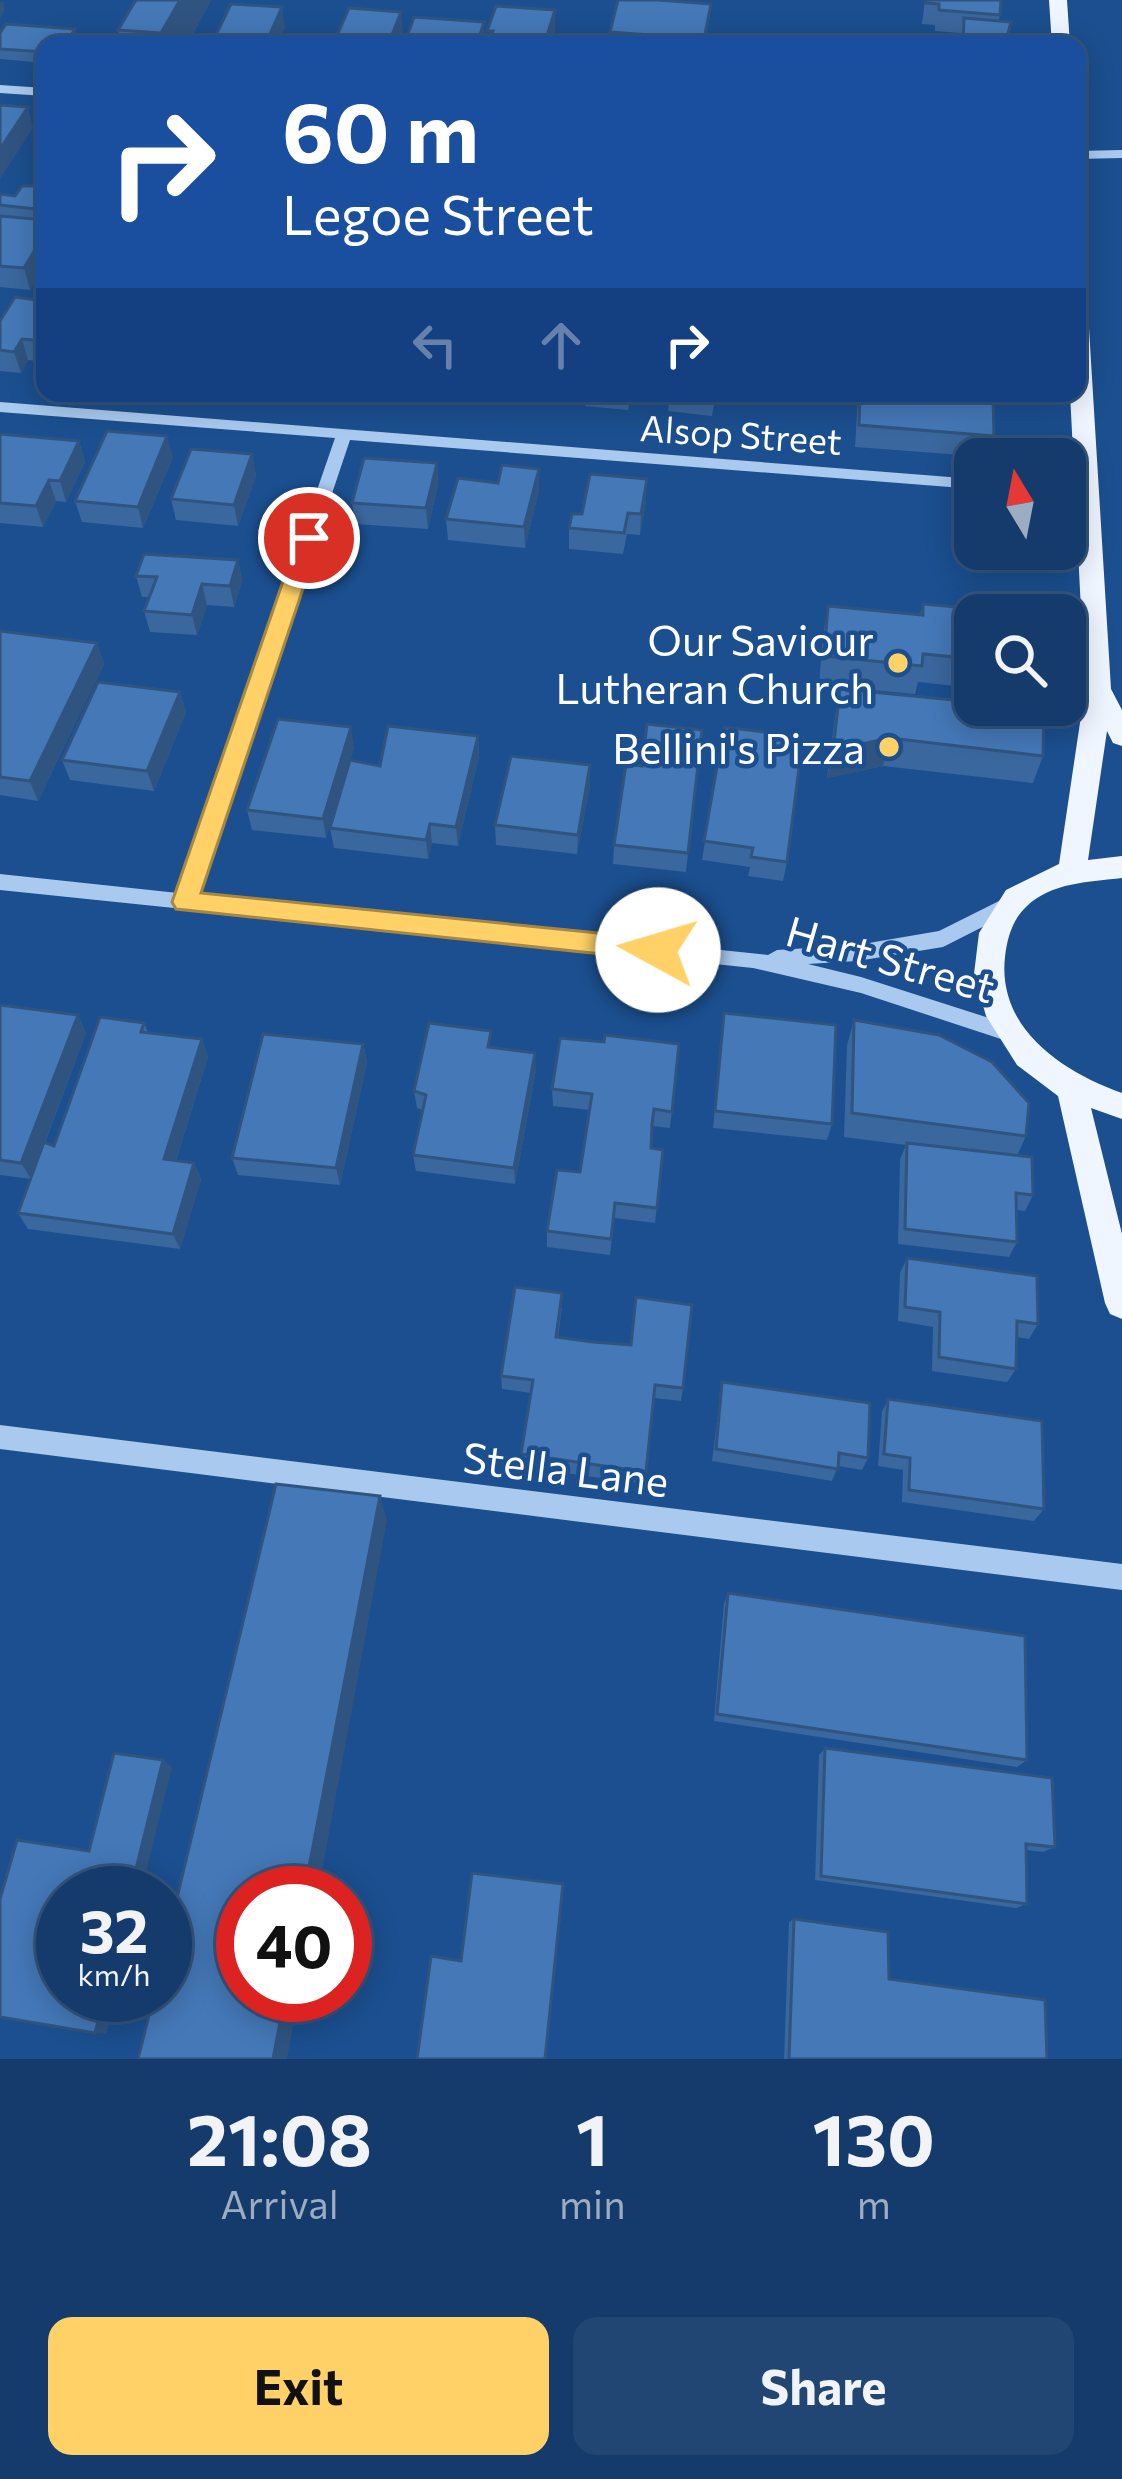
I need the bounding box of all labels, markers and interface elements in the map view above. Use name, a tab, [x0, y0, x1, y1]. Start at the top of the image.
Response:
text: 60 m	[282, 78, 479, 180]
icon: right	[84, 84, 240, 240]
text: Legoe Street	[282, 180, 594, 246]
icon: left	[402, 312, 468, 378]
icon: ahead	[528, 312, 594, 378]
icon: right	[654, 312, 720, 378]
street label: Alsop Street	[639, 404, 843, 462]
north arrow	[954, 438, 1086, 570]
map controls	[954, 438, 1086, 726]
pin	[258, 487, 360, 589]
icon: arrive	[276, 505, 342, 571]
button: search	[954, 594, 1086, 726]
place label: Our Saviour Lutheran Church	[555, 613, 874, 713]
marker: Our Saviour Lutheran Church	[885, 650, 911, 676]
place label: Bellini's Pizza	[612, 721, 865, 773]
marker: Bellini's Pizza	[876, 734, 902, 760]
position arrow	[595, 887, 721, 1013]
street label: Hart Street	[781, 903, 1001, 1013]
street label: Stella Lane	[460, 1430, 672, 1506]
speed limit sign: 40	[216, 1866, 372, 2022]
text: 32	[80, 1892, 148, 1965]
text: km/h	[78, 1955, 150, 1992]
text: 21:08	[187, 2093, 372, 2181]
text: 1	[576, 2093, 609, 2181]
text: 130	[813, 2093, 935, 2181]
text: Arrival	[221, 2179, 339, 2227]
text: min	[559, 2179, 626, 2227]
text: m	[857, 2179, 891, 2227]
button: Exit	[48, 2317, 549, 2455]
button: Share	[573, 2317, 1074, 2455]

